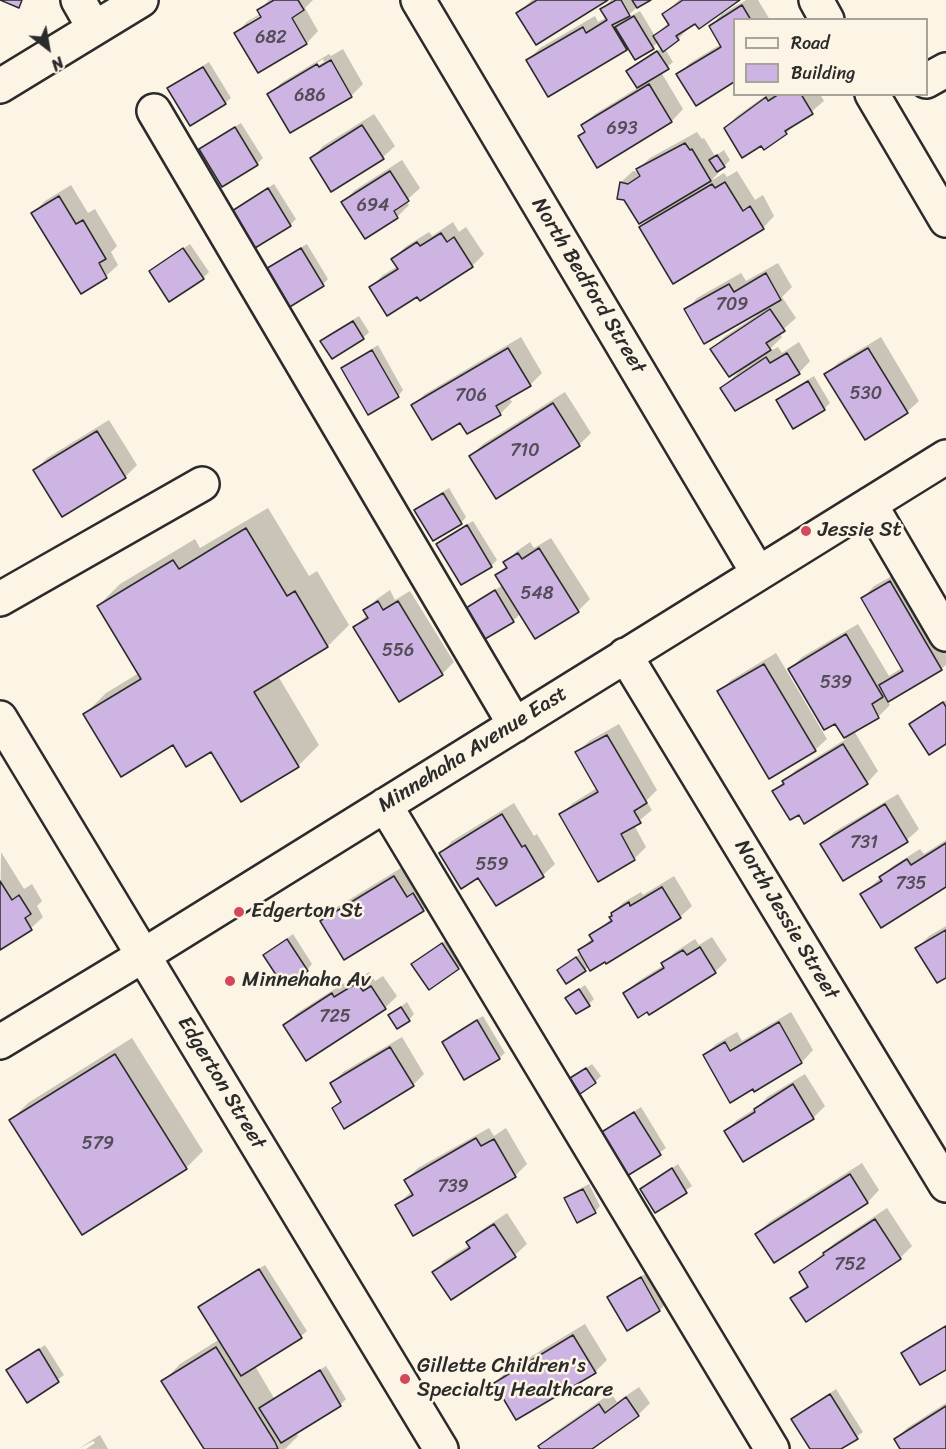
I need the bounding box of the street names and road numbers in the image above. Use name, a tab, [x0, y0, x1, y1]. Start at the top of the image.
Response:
street label: North Bedford Street	[526, 194, 650, 378]
street label: Minnehaha Avenue East	[374, 681, 572, 819]
street label: North Jessie Street	[728, 836, 844, 1004]
street label: Edgerton Street	[171, 1012, 271, 1154]

